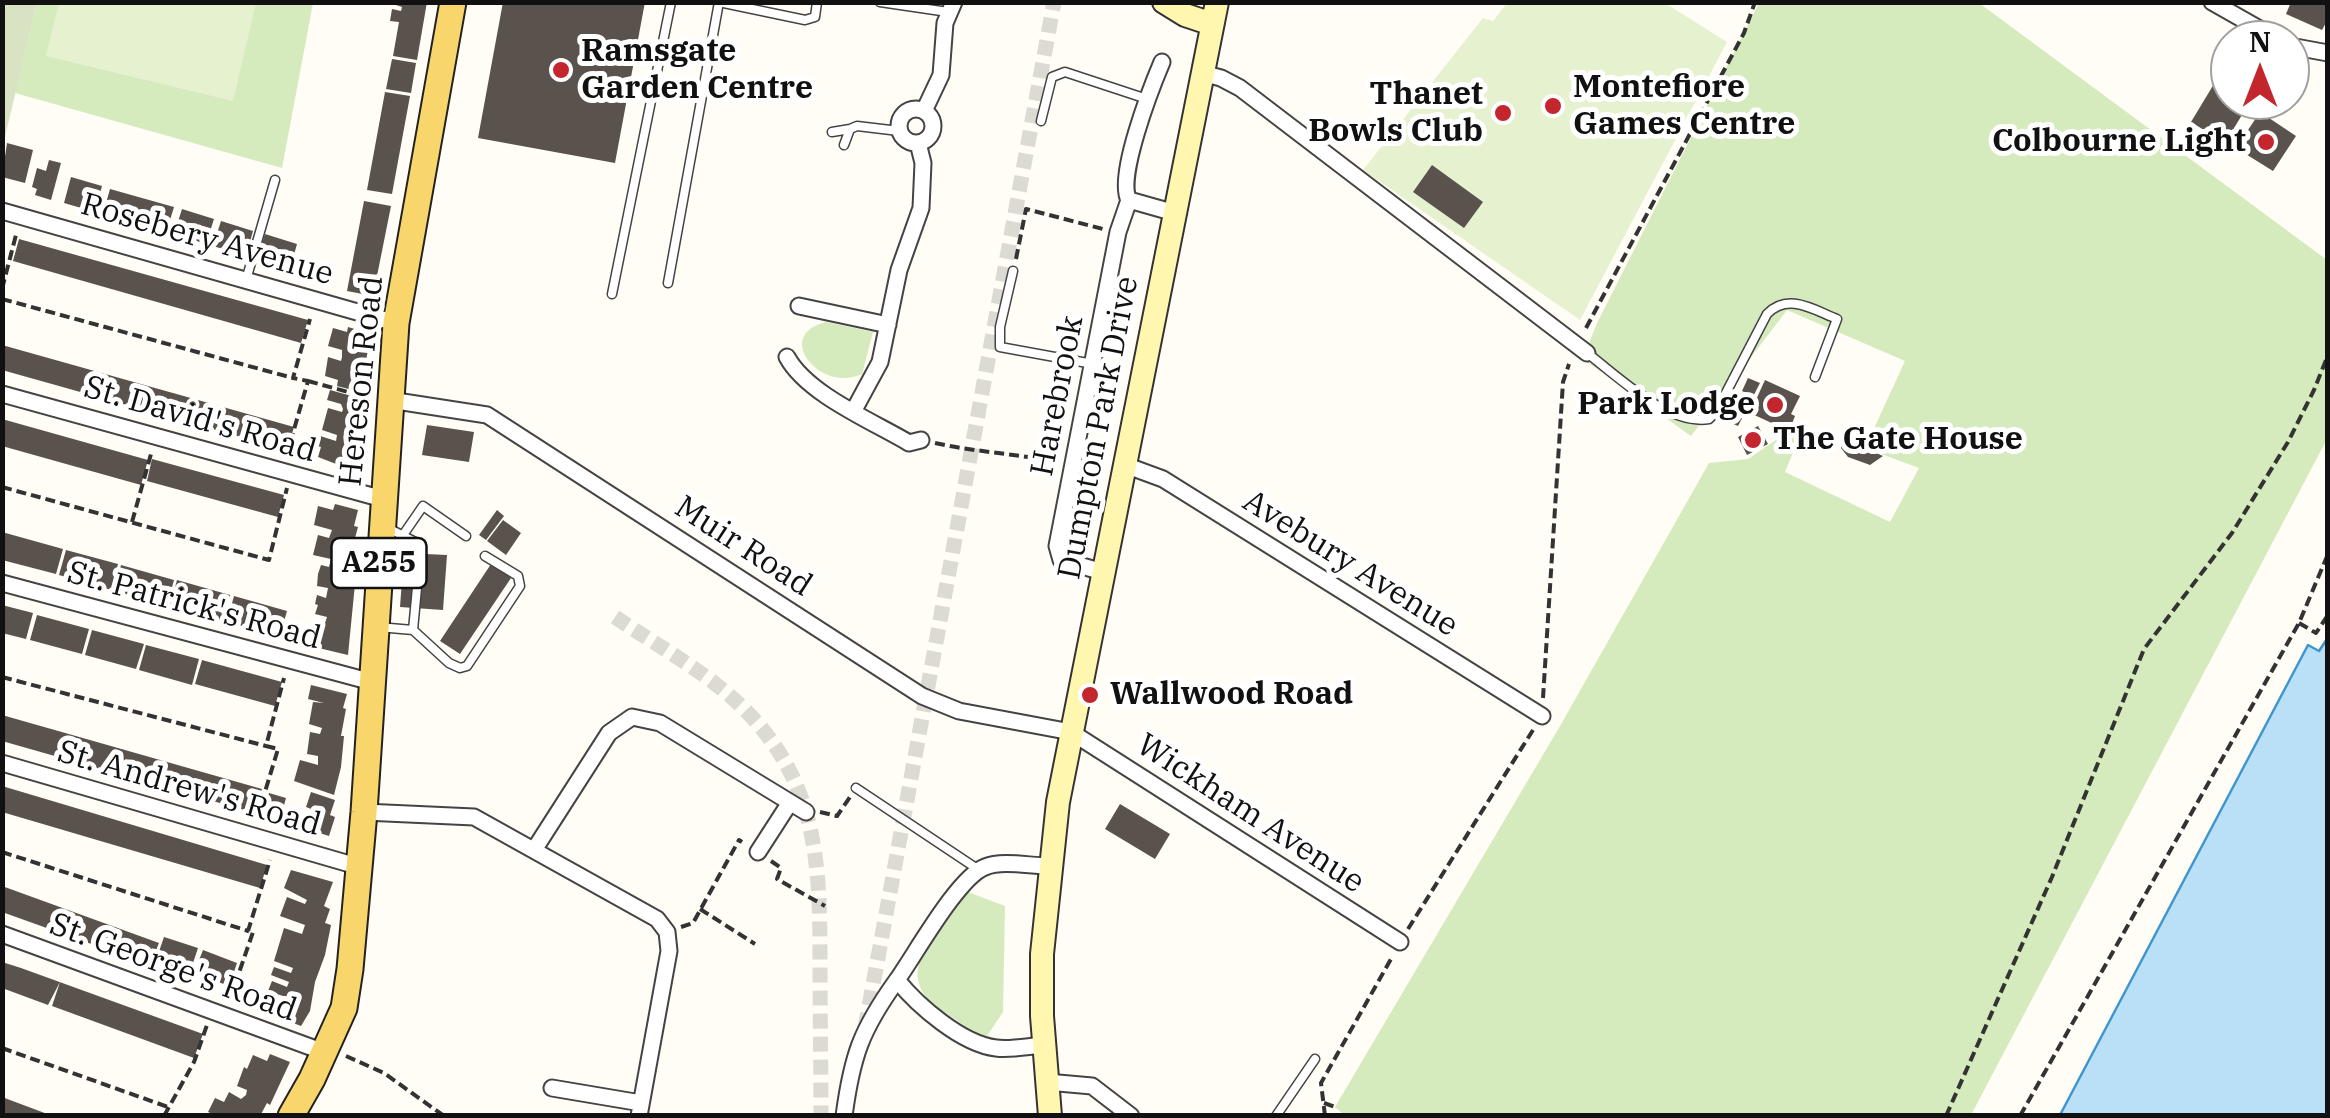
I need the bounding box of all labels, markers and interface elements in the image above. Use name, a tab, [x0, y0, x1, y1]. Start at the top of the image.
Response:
north arrow	[2210, 20, 2310, 120]
text: N	[2249, 23, 2271, 60]
place label: Ramsgate Garden Centre	[581, 33, 813, 108]
marker: Ramsgate Garden Centre	[550, 59, 572, 81]
place label: Montefiore Games Centre	[1573, 69, 1795, 144]
place label: Thanet Bowls Club	[1308, 76, 1483, 151]
marker: Montefiore Games Centre	[1542, 95, 1564, 117]
marker: Thanet Bowls Club	[1492, 102, 1514, 124]
place label: Colbourne Light	[1992, 123, 2246, 161]
marker: Colbourne Light	[2255, 131, 2277, 153]
street label: Rosebery Avenue	[76, 186, 338, 294]
street label: Dumpton Park Drive	[1051, 273, 1147, 583]
street label: Hereson Road	[332, 274, 392, 488]
street label: Harebrook	[1024, 313, 1092, 479]
street label: St. David's Road	[79, 368, 321, 472]
place label: Park Lodge	[1577, 386, 1755, 424]
marker: Park Lodge	[1764, 394, 1786, 416]
place label: The Gate House	[1773, 421, 2023, 459]
marker: The Gate House	[1742, 429, 1764, 451]
street label: Avebury Avenue	[1235, 482, 1465, 646]
street label: Muir Road	[667, 488, 819, 606]
road number: A255	[332, 538, 426, 588]
street label: St. Patrick's Road	[63, 554, 325, 658]
place label: Wallwood Road	[1110, 676, 1353, 714]
marker: Wallwood Road	[1079, 684, 1101, 706]
street label: Wickham Avenue	[1129, 726, 1371, 902]
street label: St. Andrew's Road	[53, 733, 325, 845]
street label: St. George's Road	[44, 906, 302, 1030]

